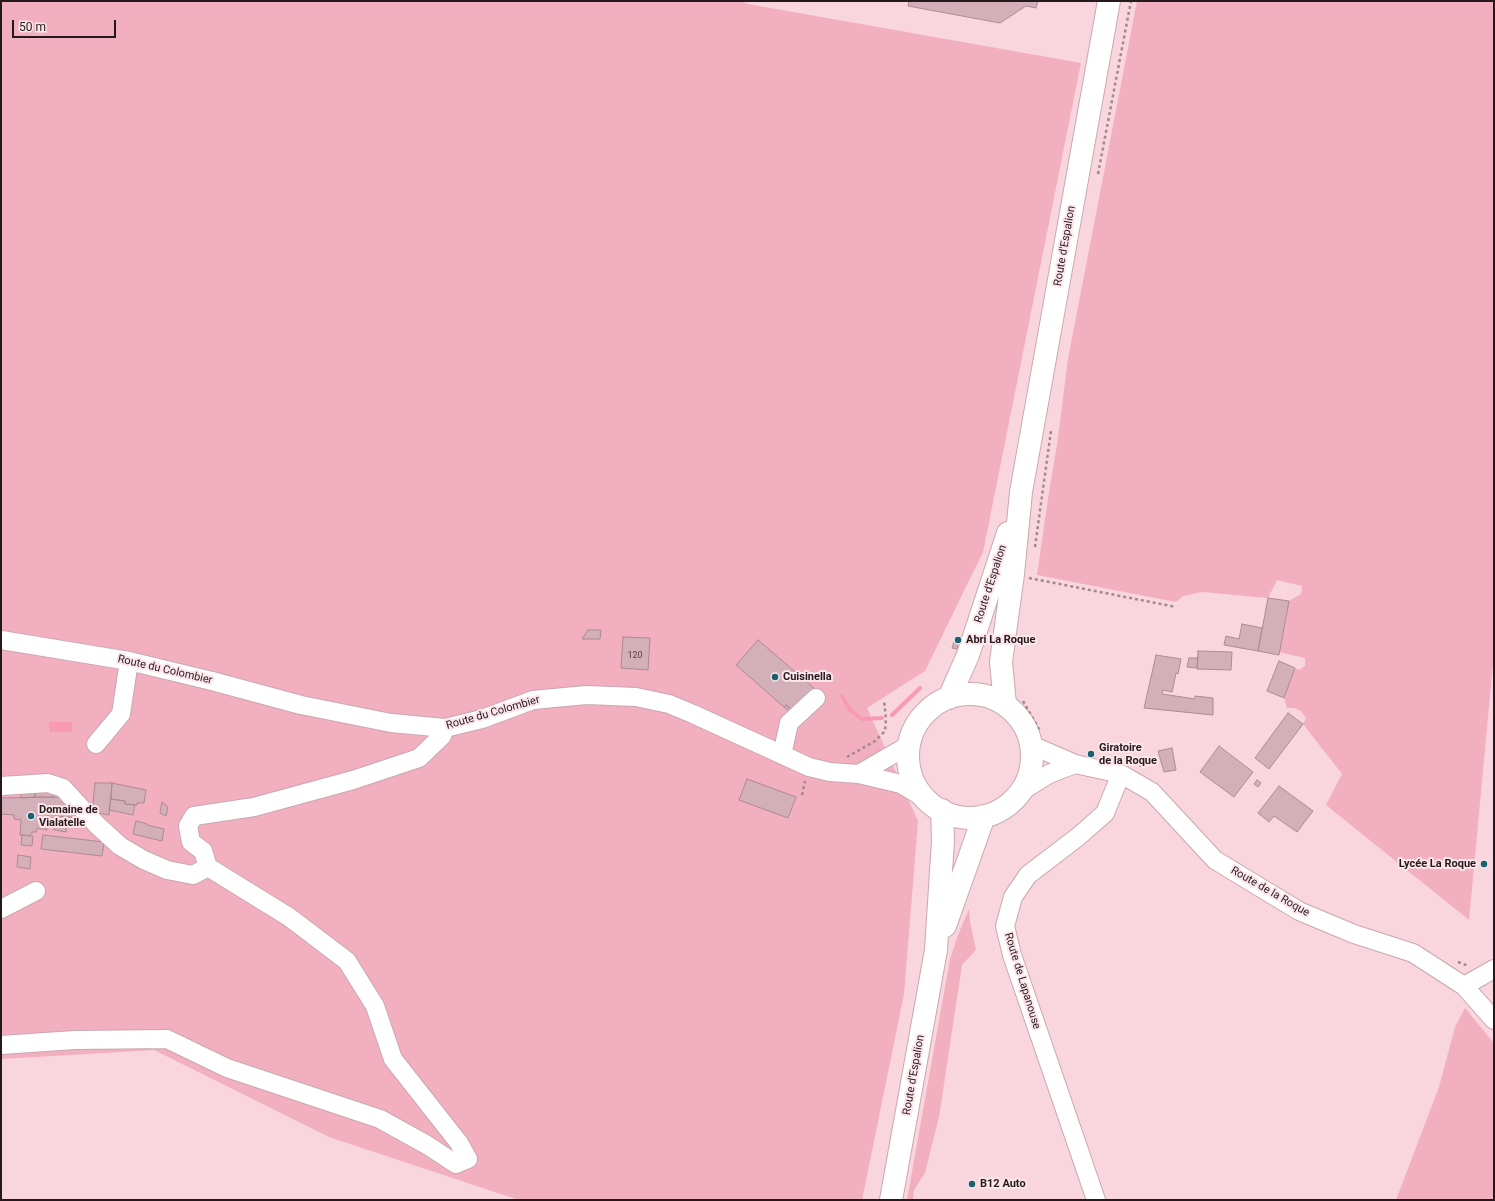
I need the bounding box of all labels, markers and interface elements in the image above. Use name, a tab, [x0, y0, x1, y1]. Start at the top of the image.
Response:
scale bar	[14, 12, 118, 38]
text: 50 m	[19, 20, 46, 34]
street label: Route d'Espalion	[1051, 205, 1079, 287]
street label: Route d'Espalion	[972, 543, 1010, 625]
place label: Abri La Roque	[966, 633, 1035, 647]
marker: Abri La Roque	[953, 635, 963, 645]
house number: 120	[627, 651, 643, 661]
street label: Route du Colombier	[116, 653, 214, 687]
place label: Cuisinella	[783, 670, 832, 684]
marker: Cuisinella	[770, 672, 780, 682]
street label: Route du Colombier	[445, 693, 541, 733]
place label: Giratoire de la Roque	[1099, 741, 1157, 767]
marker: Giratoire de la Roque	[1086, 749, 1096, 759]
place label: Domaine de Vialatelle	[39, 803, 98, 829]
marker: Domaine de Vialatelle	[26, 811, 36, 821]
place label: Lycée La Roque	[1399, 857, 1476, 871]
marker: Lycée La Roque	[1479, 859, 1489, 869]
street label: Route de la Roque	[1228, 864, 1312, 920]
street label: Route de Lapanouse	[1001, 931, 1043, 1031]
street label: Route d'Espalion	[900, 1034, 928, 1116]
place label: B12 Auto	[980, 1177, 1026, 1191]
marker: B12 Auto	[967, 1179, 977, 1189]

